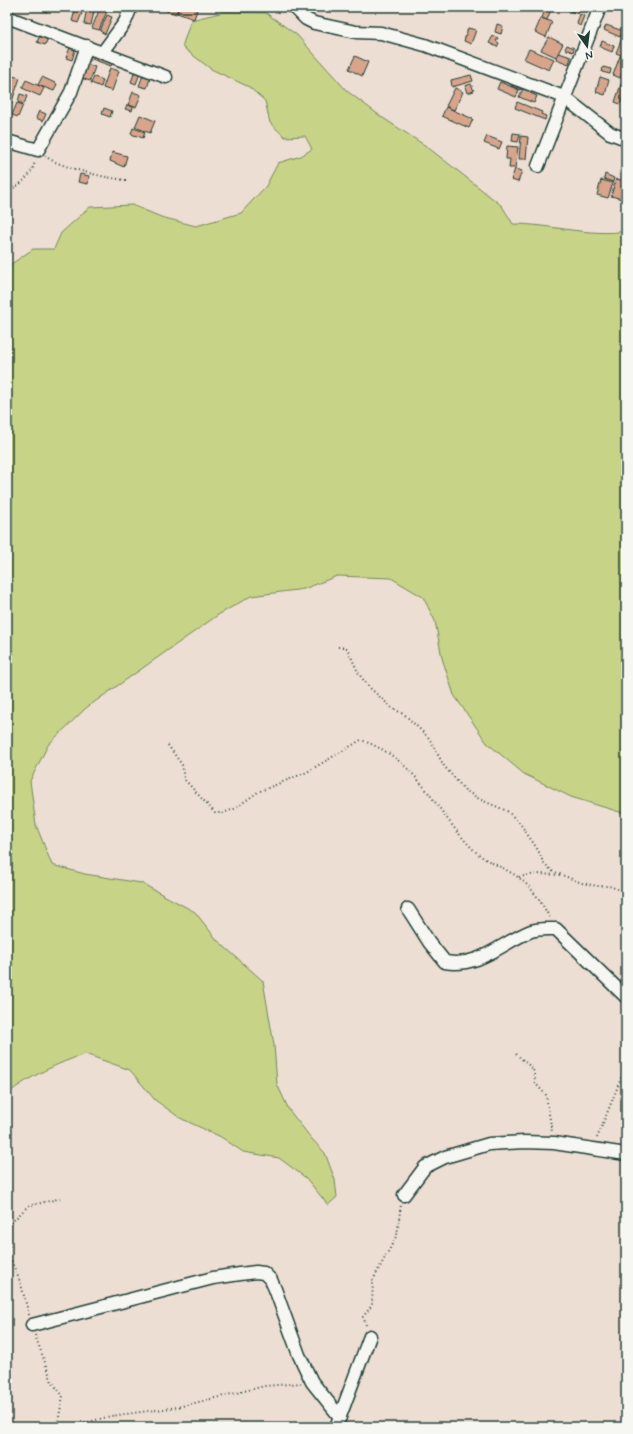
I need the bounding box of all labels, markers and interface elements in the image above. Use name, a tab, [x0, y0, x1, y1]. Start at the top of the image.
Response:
north arrow	[567, 26, 607, 66]
text: N	[584, 47, 594, 62]

